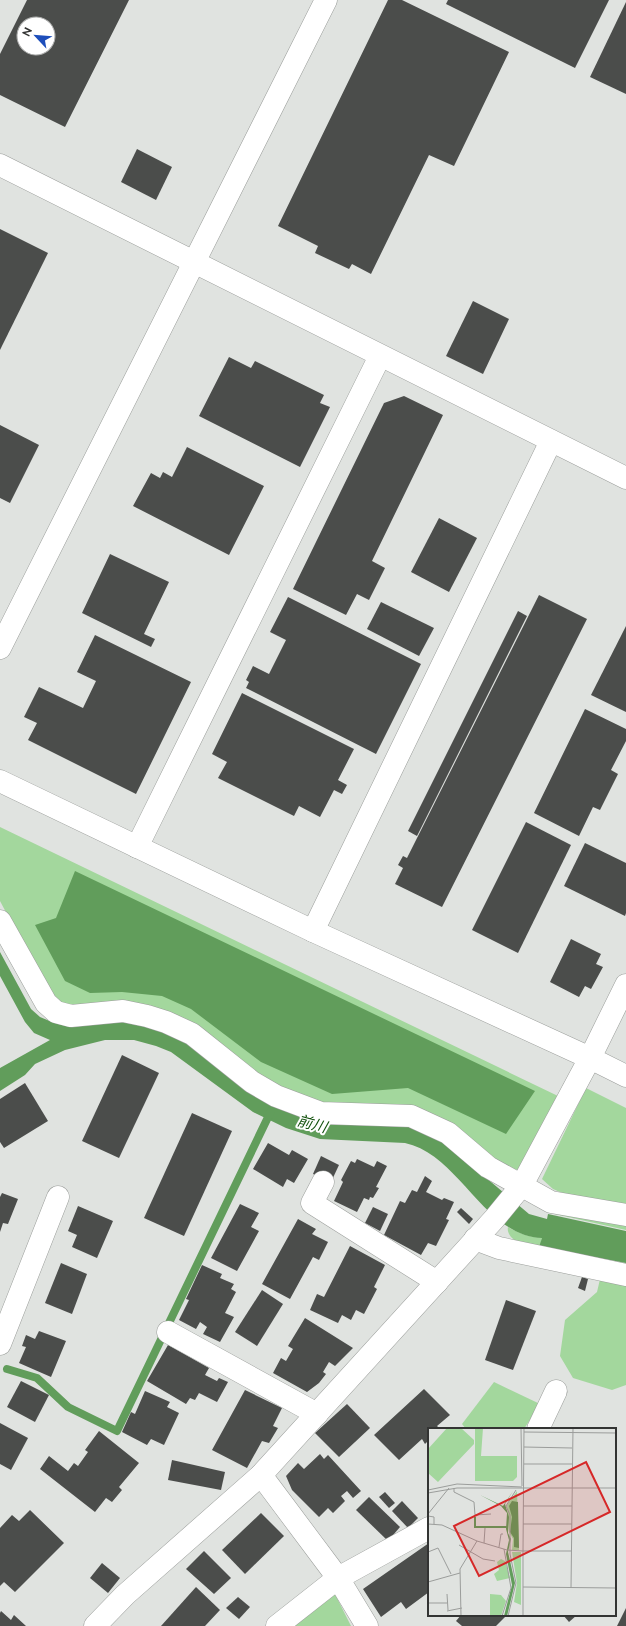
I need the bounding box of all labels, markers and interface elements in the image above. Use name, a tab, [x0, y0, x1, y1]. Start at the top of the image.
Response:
north arrow	[16, 16, 56, 56]
text: N	[20, 25, 35, 38]
water label: 前川	[295, 1111, 331, 1137]
inset map	[428, 1428, 616, 1616]

